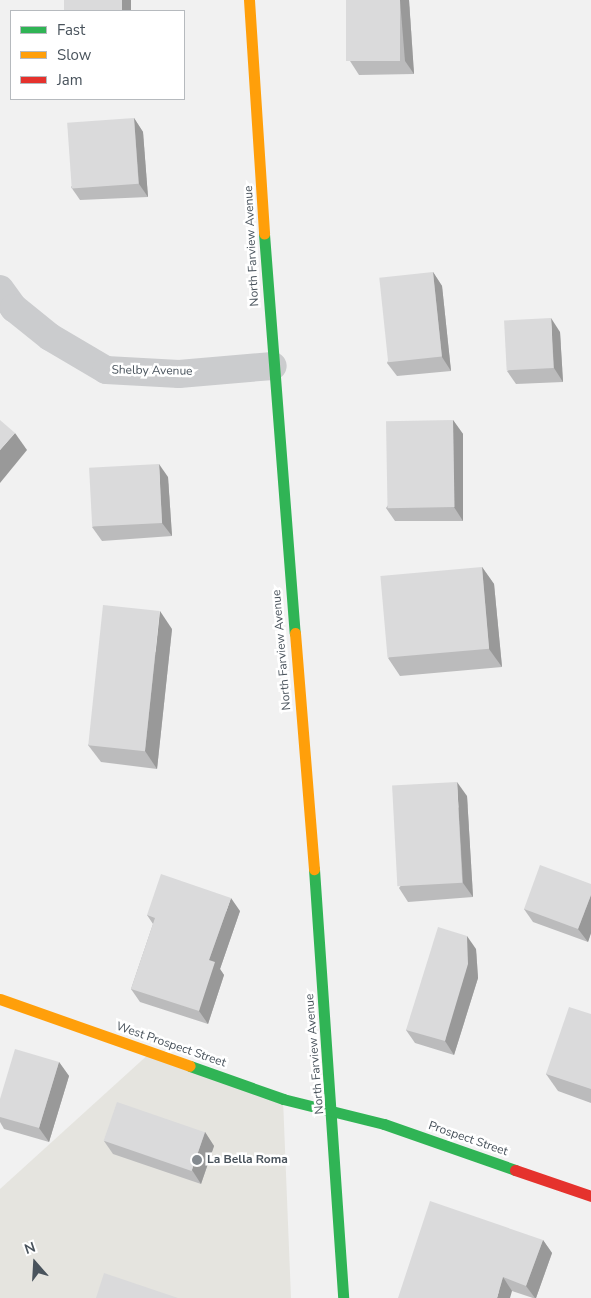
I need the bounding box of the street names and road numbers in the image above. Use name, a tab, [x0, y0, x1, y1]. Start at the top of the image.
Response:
street label: North Farview Avenue	[242, 185, 262, 307]
street label: Shelby Avenue	[111, 363, 193, 379]
street label: North Farview Avenue	[270, 589, 294, 711]
street label: North Farview Avenue	[303, 993, 327, 1115]
street label: West Prospect Street	[114, 1019, 228, 1071]
street label: Prospect Street	[426, 1119, 510, 1159]

